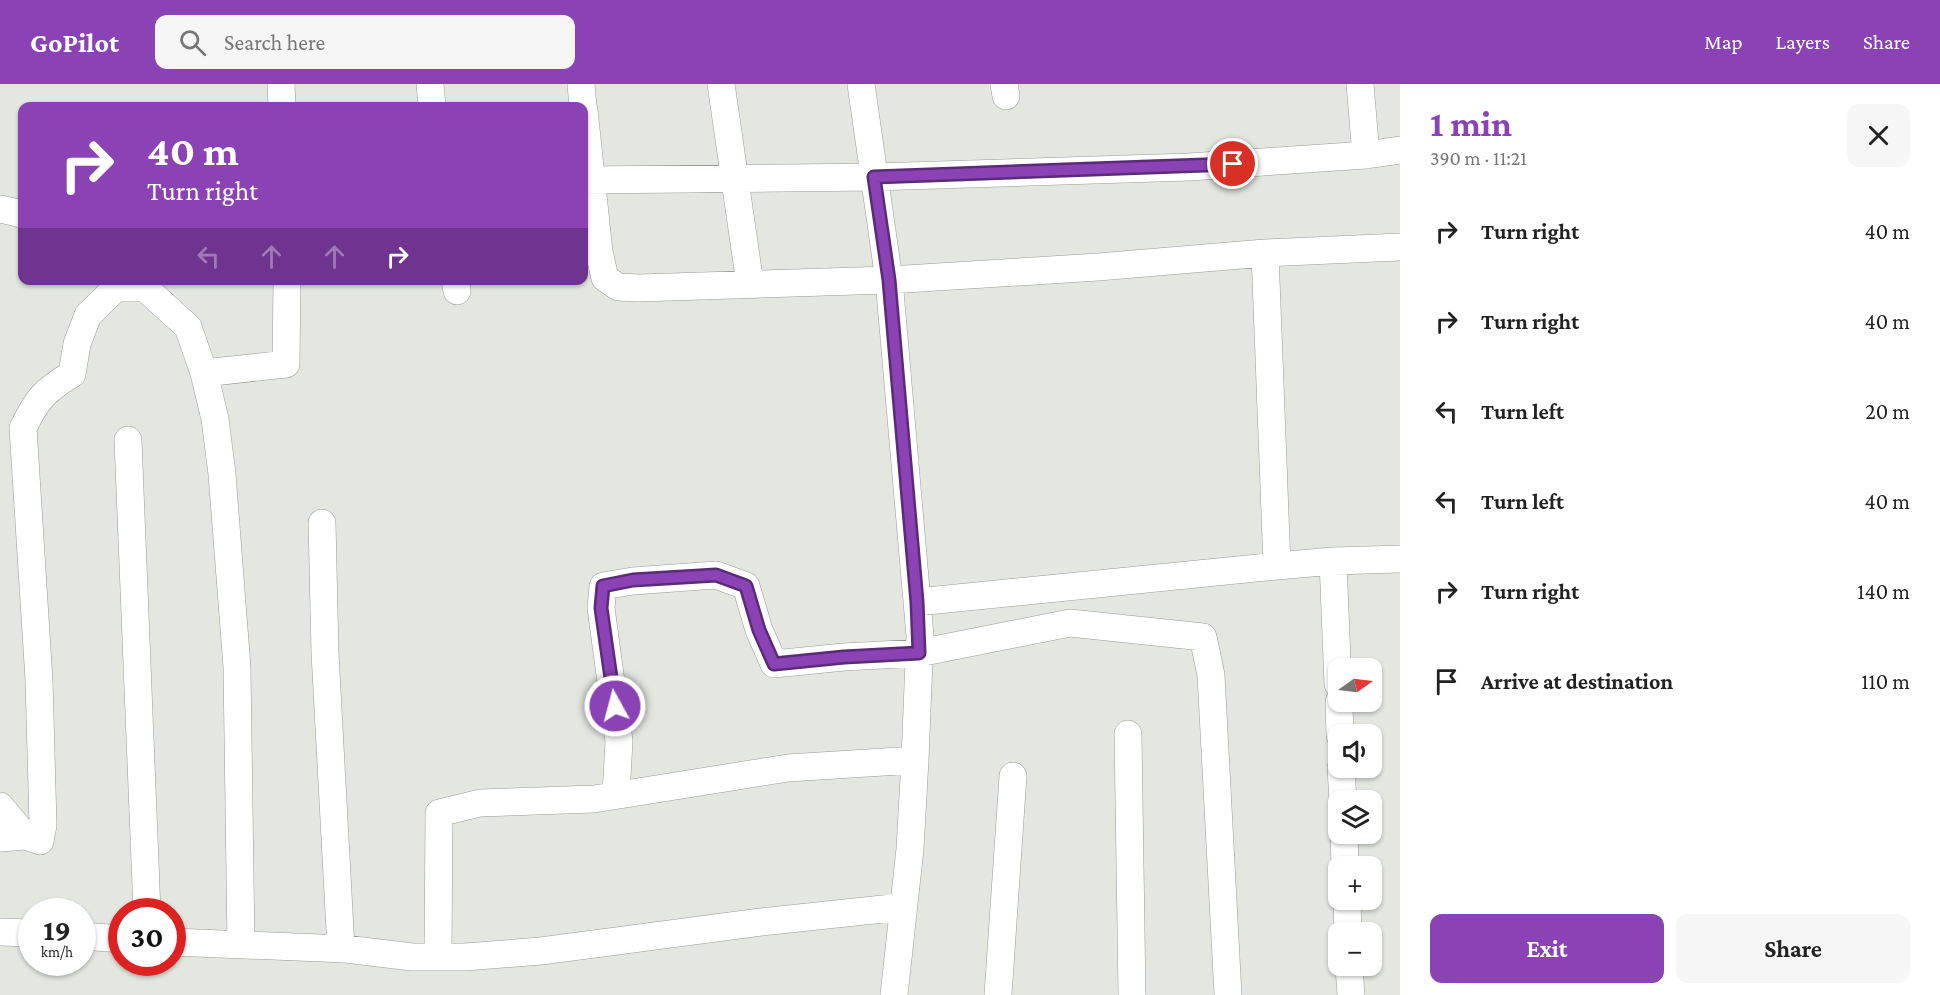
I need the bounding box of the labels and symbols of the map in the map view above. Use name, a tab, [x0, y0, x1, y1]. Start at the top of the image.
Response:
pin	[1207, 138, 1258, 189]
north arrow	[1328, 658, 1382, 712]
position arrow	[583, 674, 647, 738]
speed limit sign: 30	[108, 898, 186, 976]

